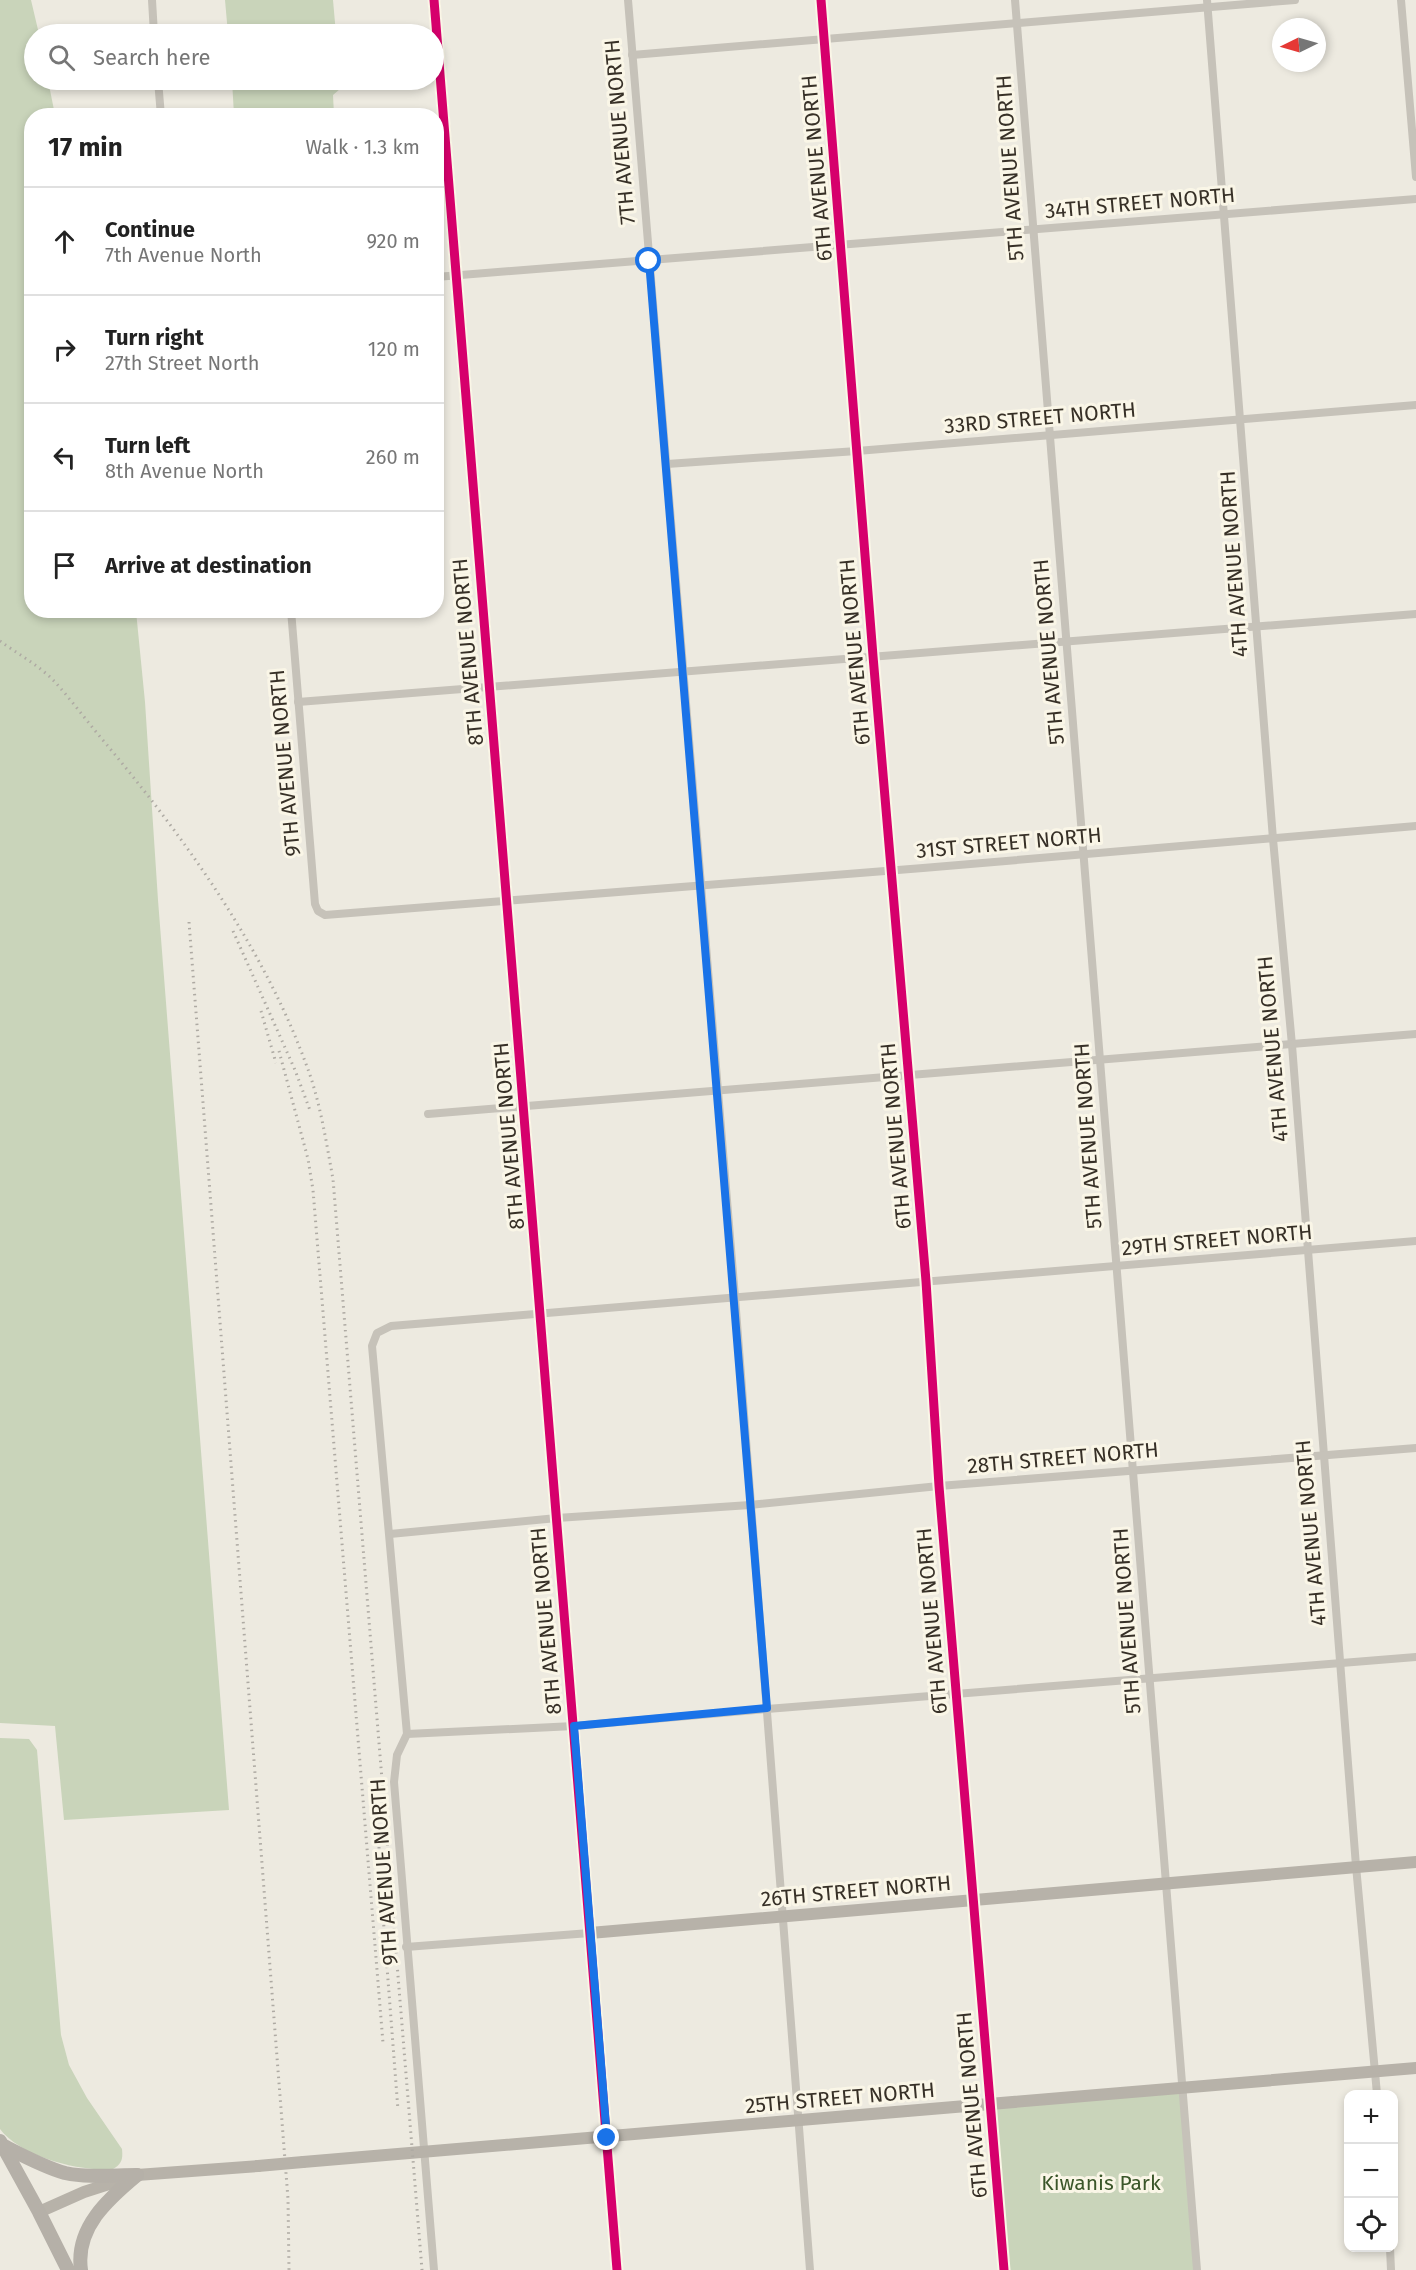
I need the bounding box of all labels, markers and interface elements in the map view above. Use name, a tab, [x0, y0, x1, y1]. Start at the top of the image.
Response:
north arrow	[1272, 18, 1326, 72]
search box	[24, 24, 444, 90]
street label: 7TH AVENUE NORTH	[599, 38, 641, 226]
icon: search	[45, 41, 78, 74]
text: Search here	[93, 44, 211, 71]
street label: 6TH AVENUE NORTH	[796, 74, 838, 262]
street label: 5TH AVENUE NORTH	[991, 74, 1029, 262]
text: 17 min	[48, 132, 123, 163]
text: Walk · 1.3 km	[306, 135, 420, 159]
street label: 34TH STREET NORTH	[1044, 182, 1236, 224]
text: Continue	[105, 216, 195, 243]
icon: ahead	[48, 225, 81, 258]
text: 920 m	[366, 229, 420, 253]
text: 7th Avenue North	[105, 243, 262, 267]
route start	[635, 247, 661, 273]
text: Turn right	[105, 324, 204, 351]
icon: right	[48, 333, 81, 366]
text: 120 m	[368, 337, 420, 361]
text: 27th Street North	[105, 351, 259, 375]
street label: 33RD STREET NORTH	[943, 397, 1137, 439]
text: Turn left	[105, 432, 190, 459]
icon: left	[48, 441, 81, 474]
text: 260 m	[366, 445, 420, 469]
text: 8th Avenue North	[105, 459, 264, 483]
street label: 4TH AVENUE NORTH	[1215, 470, 1253, 658]
icon: arrive	[48, 549, 81, 582]
text: Arrive at destination	[105, 552, 312, 579]
street label: 8TH AVENUE NORTH	[447, 557, 489, 747]
street label: 6TH AVENUE NORTH	[834, 558, 876, 746]
street label: 5TH AVENUE NORTH	[1028, 558, 1070, 746]
street label: 9TH AVENUE NORTH	[264, 669, 306, 857]
street label: 31ST STREET NORTH	[915, 822, 1103, 864]
street label: 4TH AVENUE NORTH	[1252, 955, 1294, 1143]
street label: 8TH AVENUE NORTH	[488, 1041, 530, 1231]
street label: 6TH AVENUE NORTH	[875, 1042, 917, 1230]
street label: 5TH AVENUE NORTH	[1069, 1042, 1107, 1230]
street label: 29TH STREET NORTH	[1121, 1219, 1313, 1261]
street label: 28TH STREET NORTH	[966, 1437, 1160, 1479]
street label: 4TH AVENUE NORTH	[1290, 1439, 1332, 1627]
street label: 8TH AVENUE NORTH	[525, 1526, 567, 1716]
street label: 6TH AVENUE NORTH	[911, 1527, 953, 1715]
street label: 5TH AVENUE NORTH	[1108, 1527, 1146, 1715]
street label: 9TH AVENUE NORTH	[364, 1778, 404, 1966]
street label: 26TH STREET NORTH	[760, 1870, 952, 1912]
street label: 6TH AVENUE NORTH	[951, 2011, 993, 2199]
street label: 25TH STREET NORTH	[744, 2077, 936, 2119]
map controls	[1344, 2090, 1398, 2252]
button: +	[1344, 2090, 1398, 2144]
route end	[593, 2124, 619, 2150]
button: −	[1344, 2144, 1398, 2198]
park label: Kiwanis Park	[1041, 2170, 1161, 2196]
button: locate	[1344, 2198, 1398, 2252]

